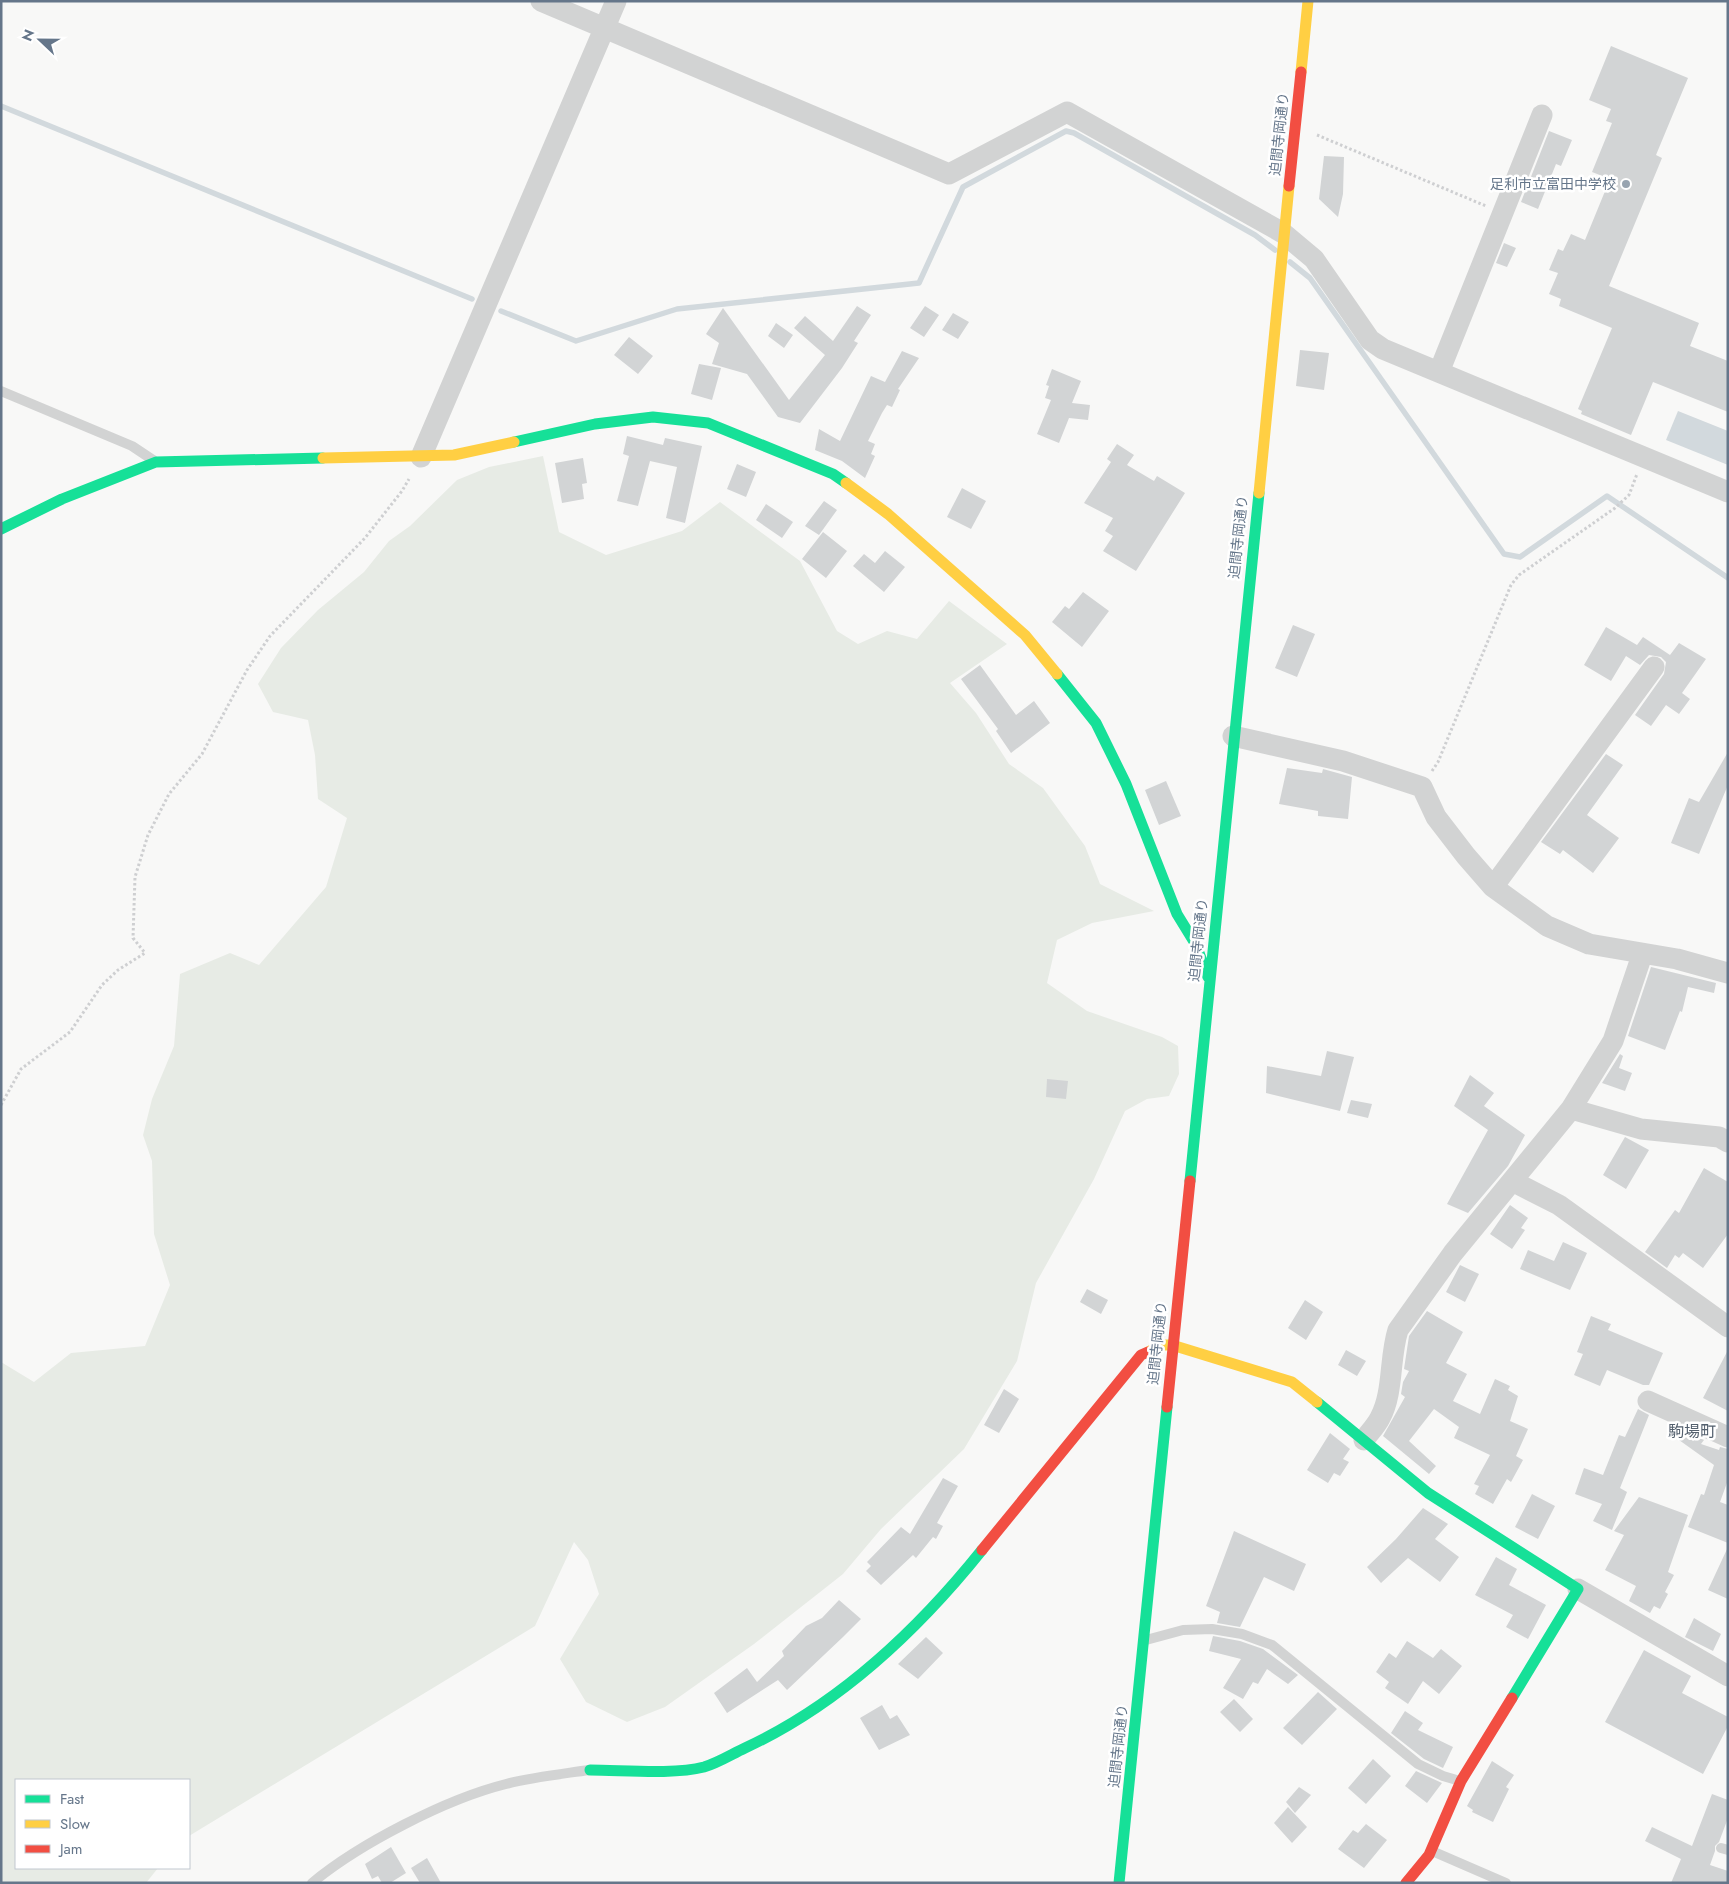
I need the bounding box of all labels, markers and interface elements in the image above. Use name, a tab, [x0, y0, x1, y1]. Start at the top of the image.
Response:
north arrow	[15, 15, 65, 65]
text: N	[17, 26, 39, 44]
street label: 迫間寺岡通り	[1265, 91, 1293, 177]
place label: 足利市立富田中学校	[1490, 174, 1616, 194]
marker: 足利市立富田中学校	[1620, 178, 1632, 190]
street label: 迫間寺岡通り	[1224, 494, 1252, 580]
street label: 迫間寺岡通り	[1184, 897, 1212, 983]
street label: 迫間寺岡通り	[1143, 1300, 1171, 1386]
district label: 駒場町	[1668, 1420, 1716, 1443]
street label: 迫間寺岡通り	[1104, 1703, 1132, 1789]
legend	[15, 1779, 190, 1869]
text: Fast	[60, 1788, 84, 1810]
text: Slow	[60, 1813, 91, 1835]
text: Jam	[58, 1838, 83, 1860]

